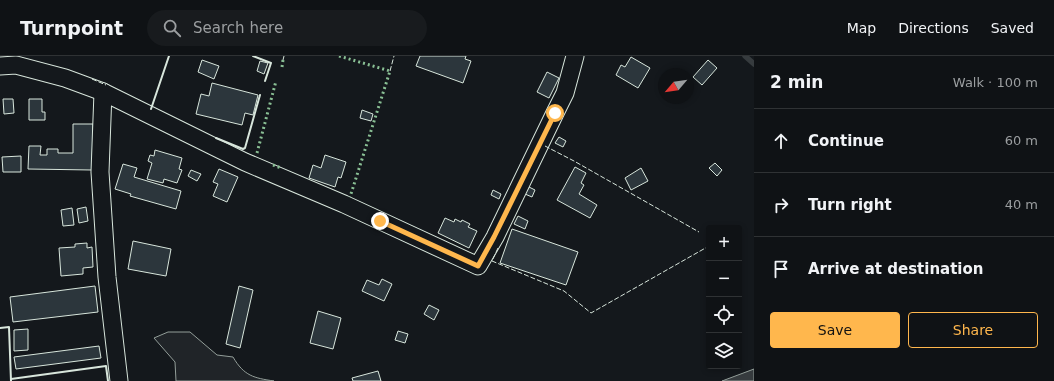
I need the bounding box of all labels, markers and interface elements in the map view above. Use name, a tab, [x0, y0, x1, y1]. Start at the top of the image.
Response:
search box	[147, 10, 427, 46]
text: Turnpoint	[20, 17, 123, 39]
icon: search	[161, 17, 183, 39]
text: Search here	[193, 19, 283, 37]
text: Map	[847, 20, 876, 36]
text: Directions	[898, 20, 969, 36]
text: Saved	[991, 20, 1034, 36]
north arrow	[658, 68, 694, 104]
text: 2 min	[770, 72, 823, 92]
text: Walk · 100 m	[953, 75, 1038, 90]
route start	[546, 104, 564, 122]
icon: ahead	[770, 130, 792, 152]
text: Continue	[808, 132, 884, 150]
text: 60 m	[1005, 133, 1038, 148]
icon: right	[770, 194, 792, 216]
text: Turn right	[808, 196, 892, 214]
text: 40 m	[1005, 197, 1038, 212]
route end	[371, 212, 389, 230]
map controls	[706, 225, 742, 369]
button: +	[706, 225, 742, 261]
icon: arrive	[770, 258, 792, 280]
text: Arrive at destination	[808, 260, 983, 278]
button: −	[706, 261, 742, 297]
button: locate	[706, 297, 742, 333]
button: Save	[770, 312, 900, 348]
button: Share	[908, 312, 1038, 348]
button: layers	[706, 333, 742, 369]

